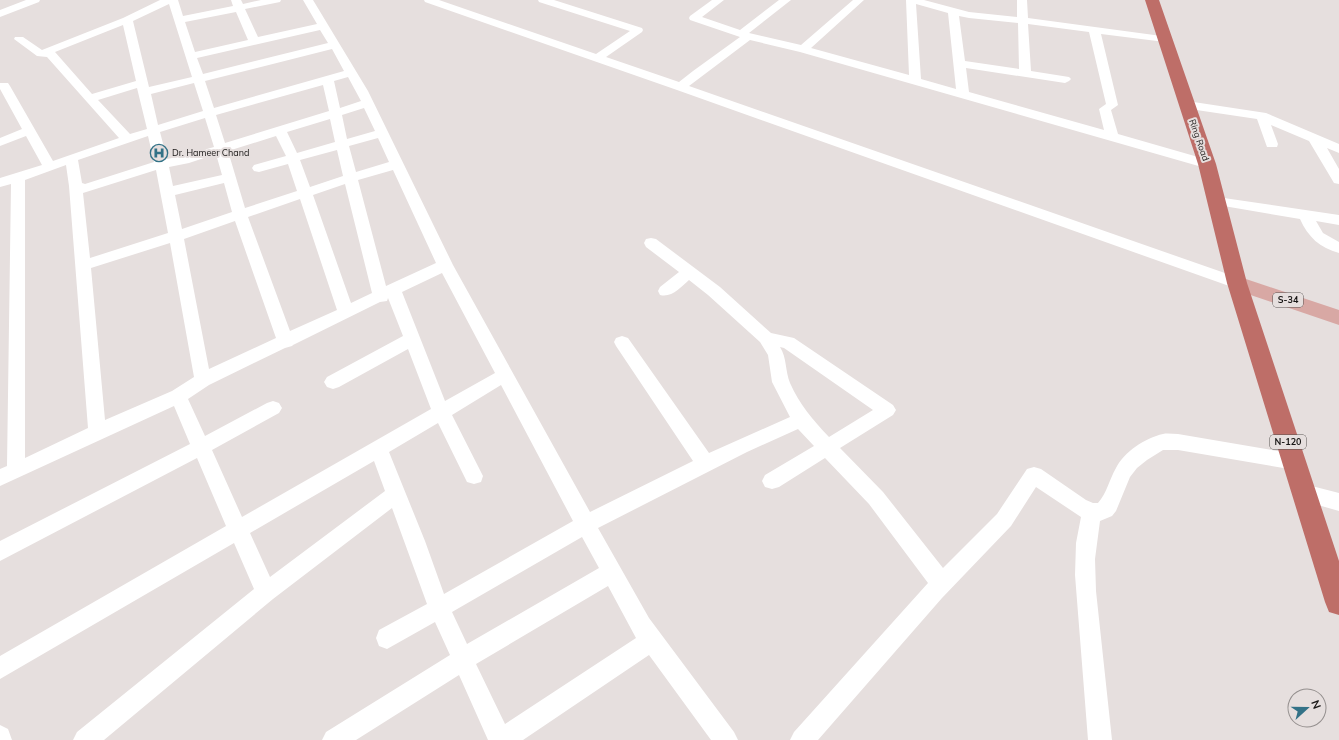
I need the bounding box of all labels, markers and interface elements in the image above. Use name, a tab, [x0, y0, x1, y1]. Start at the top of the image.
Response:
street label: Ring Road	[1187, 117, 1212, 162]
hospital icon: Dr. Hameer Chand	[149, 143, 169, 163]
place label: Dr. Hameer Chand	[172, 147, 249, 158]
road number: S-34	[1273, 293, 1303, 307]
road number: N-120	[1270, 435, 1306, 449]
north arrow	[1287, 688, 1327, 728]
text: N	[1308, 698, 1324, 711]

